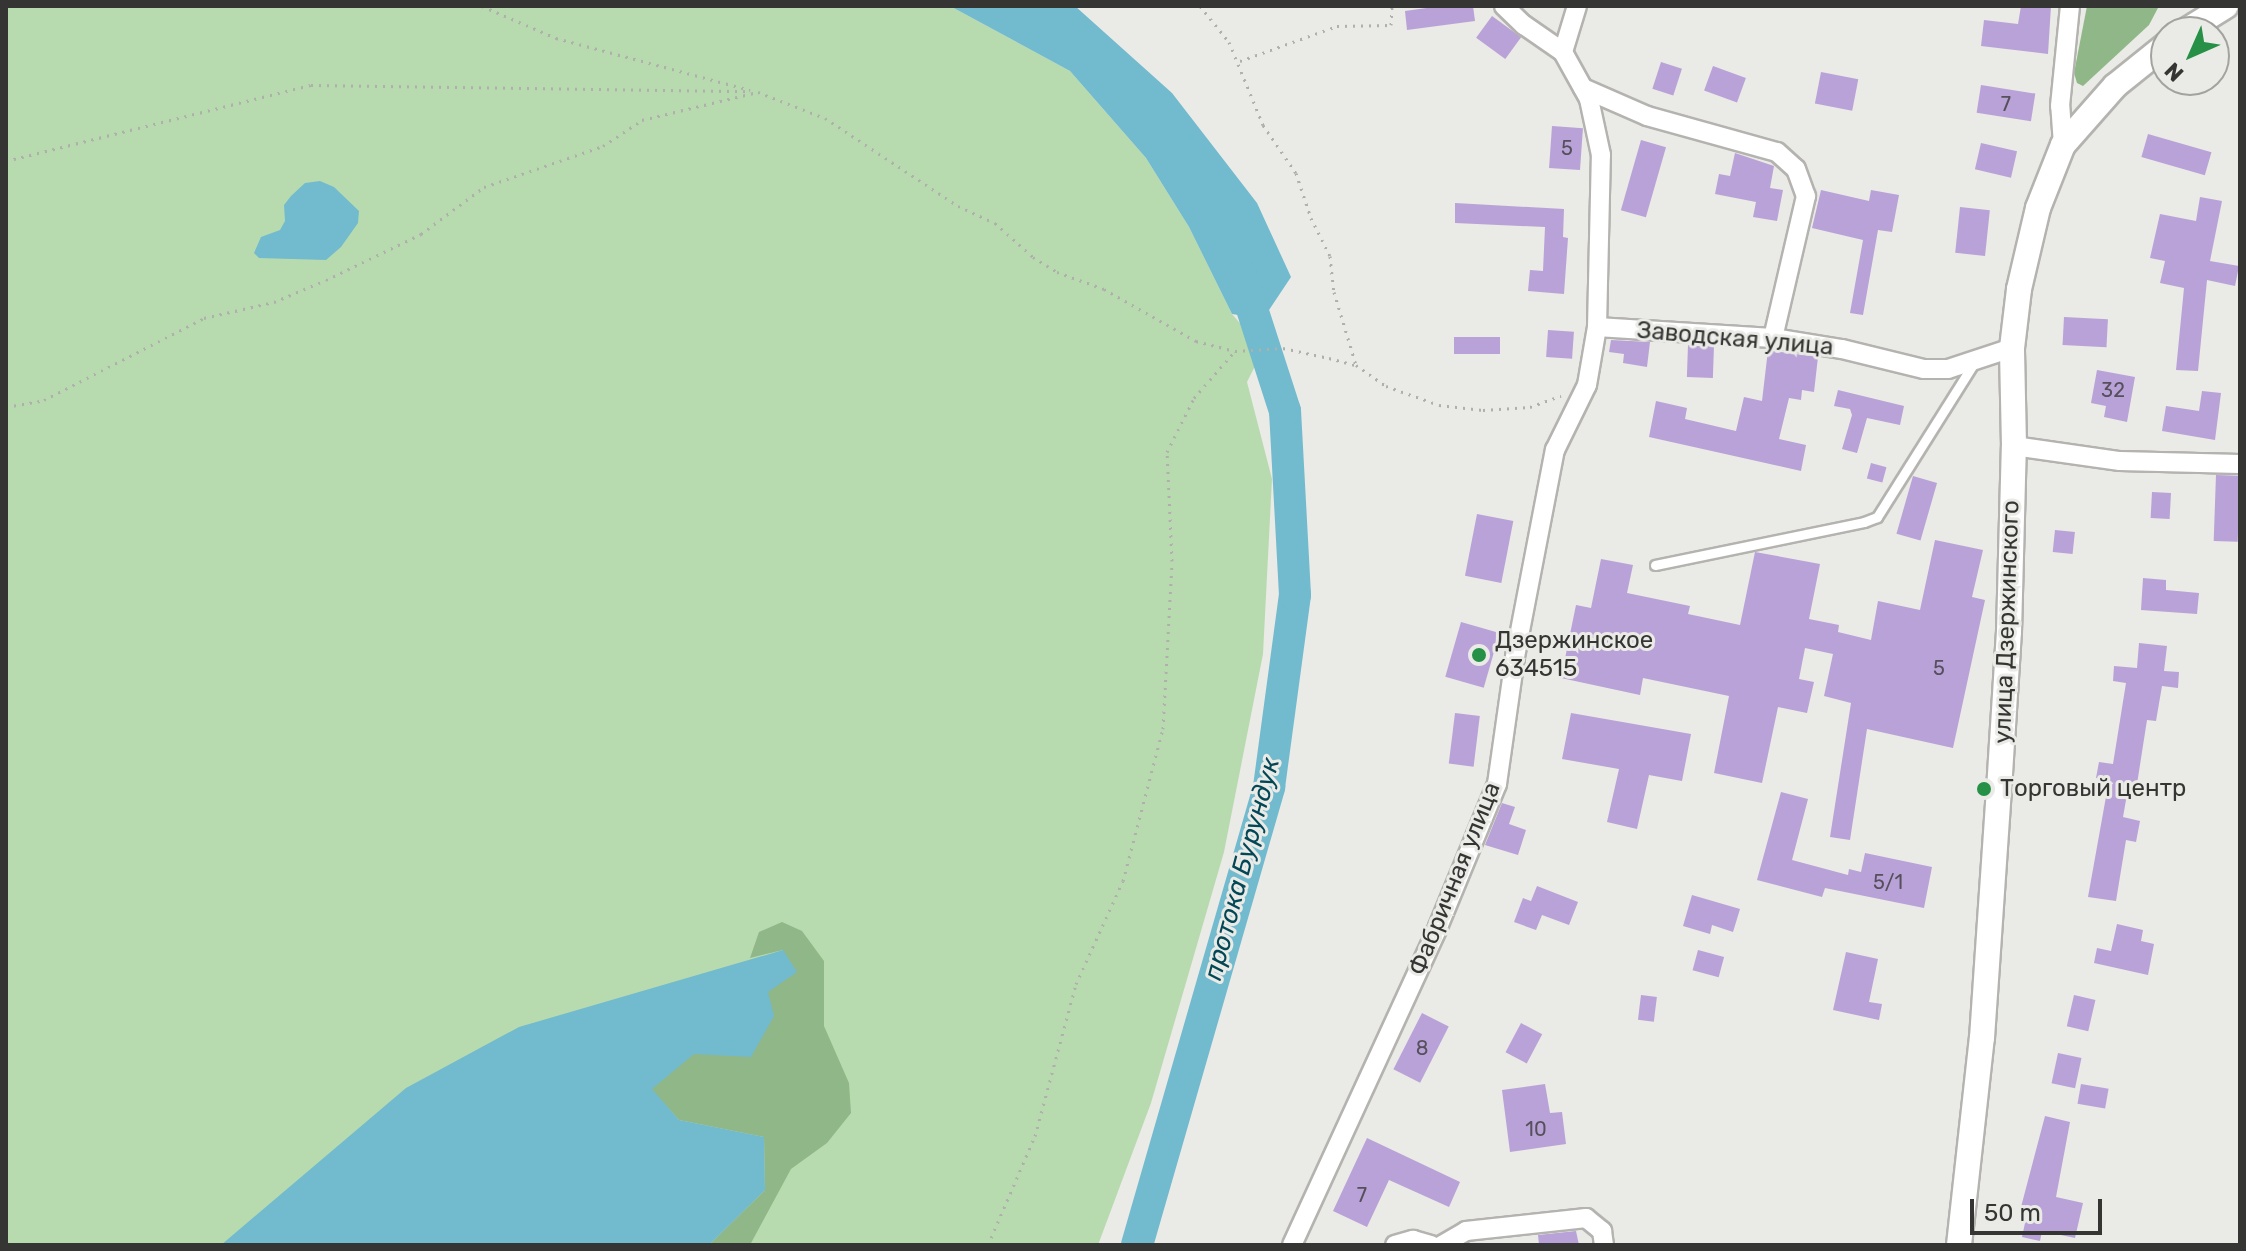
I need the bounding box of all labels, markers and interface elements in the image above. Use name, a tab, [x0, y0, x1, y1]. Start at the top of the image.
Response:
north arrow	[2150, 16, 2230, 96]
text: N	[2159, 57, 2189, 87]
house number: 7	[2001, 92, 2011, 116]
house number: 5	[1561, 136, 1573, 160]
street label: Заводская улица	[1636, 316, 1834, 362]
house number: 32	[2101, 378, 2125, 402]
street label: улица Дзержинского	[1988, 500, 2026, 744]
place label: Дзержинское 634515	[1495, 627, 1653, 683]
marker: Дзержинское 634515	[1470, 646, 1488, 664]
house number: 5	[1933, 656, 1945, 680]
water label: протока Бурундук	[1197, 754, 1287, 984]
place label: Торговый центр	[2000, 775, 2186, 803]
street label: Фабричная улица	[1403, 778, 1507, 980]
marker: Торговый центр	[1975, 780, 1993, 798]
house number: 5/1	[1873, 870, 1903, 894]
house number: 8	[1416, 1036, 1428, 1060]
house number: 10	[1525, 1117, 1547, 1141]
house number: 7	[1357, 1183, 1367, 1207]
scale bar	[1974, 1183, 2106, 1233]
text: 50 m	[1984, 1199, 2041, 1227]

